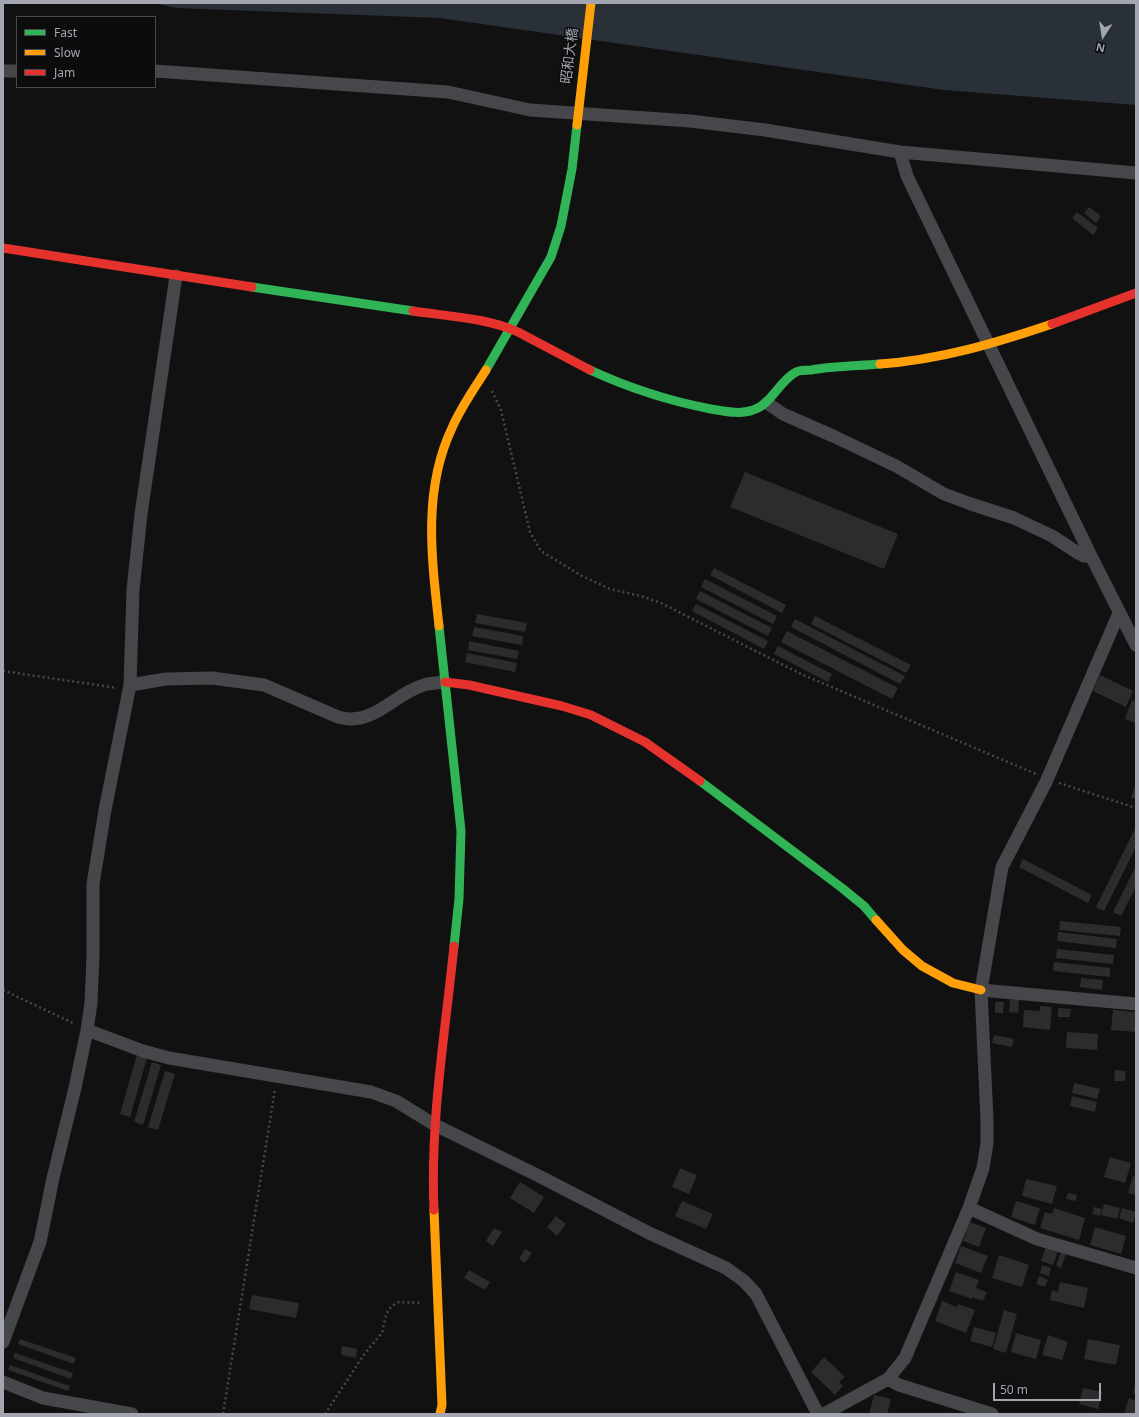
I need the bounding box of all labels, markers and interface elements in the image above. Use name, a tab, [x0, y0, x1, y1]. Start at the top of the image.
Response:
legend	[16, 16, 156, 88]
north arrow	[1083, 16, 1123, 56]
text: Fast	[54, 24, 77, 41]
street label: 昭和大橋	[558, 27, 582, 85]
text: N	[1094, 40, 1106, 56]
text: Slow	[54, 44, 80, 61]
text: Jam	[54, 64, 75, 81]
scale bar	[995, 1375, 1103, 1401]
text: 50 m	[1000, 1381, 1028, 1398]

